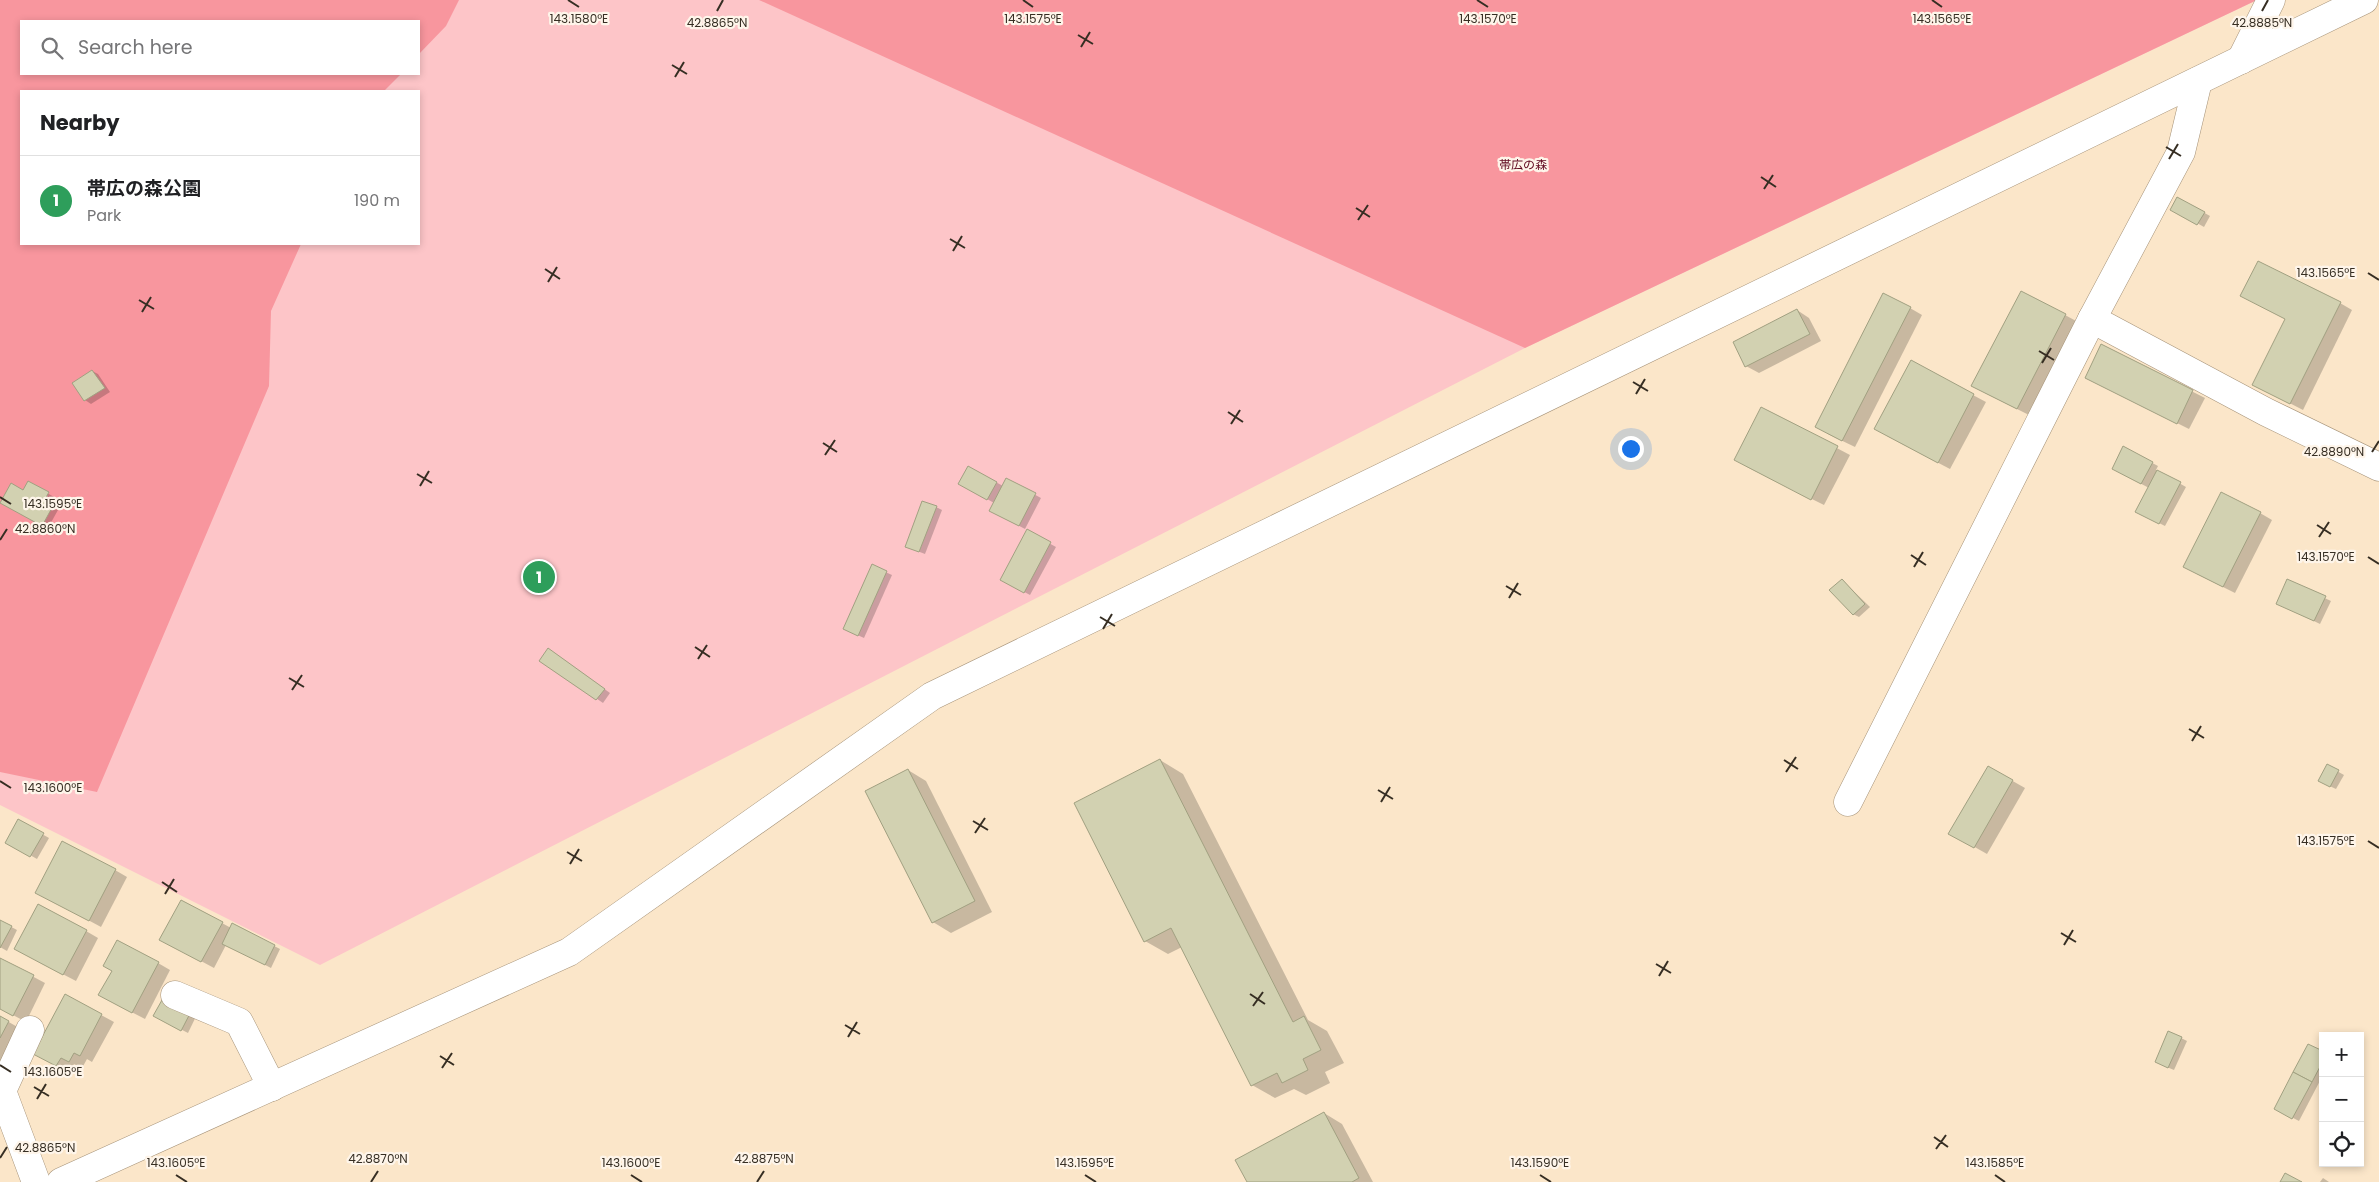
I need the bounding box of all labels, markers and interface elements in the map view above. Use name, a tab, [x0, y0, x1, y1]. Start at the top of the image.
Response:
text: 143.1580°E	[550, 10, 608, 27]
text: 143.1575°E	[1004, 10, 1062, 27]
text: 143.1570°E	[1459, 10, 1517, 27]
text: 143.1565°E	[1913, 10, 1971, 27]
text: 42.8865°N	[687, 14, 747, 31]
text: 42.8885°N	[2232, 14, 2292, 31]
search box	[20, 20, 420, 75]
icon: search	[38, 34, 66, 62]
text: Search here	[78, 34, 192, 61]
text: Nearby	[40, 108, 120, 137]
park label: 帯広の森	[1499, 156, 1547, 173]
text: 帯広の森公園	[87, 175, 201, 202]
text: 1	[53, 189, 59, 212]
text: 190 m	[354, 189, 400, 212]
text: Park	[87, 204, 121, 227]
text: 143.1565°E	[2297, 264, 2355, 281]
your location	[1618, 436, 1644, 462]
text: 42.8890°N	[2304, 443, 2364, 460]
text: 143.1595°E	[24, 495, 82, 512]
text: 42.8860°N	[15, 520, 75, 537]
text: 143.1570°E	[2297, 548, 2355, 565]
pin: 1	[523, 558, 555, 596]
text: 143.1600°E	[24, 779, 82, 796]
text: 143.1575°E	[2297, 832, 2355, 849]
map controls	[2319, 1032, 2364, 1167]
button: +	[2319, 1032, 2364, 1077]
text: 143.1605°E	[24, 1063, 82, 1080]
button: −	[2319, 1077, 2364, 1122]
button: locate	[2319, 1122, 2364, 1167]
text: 42.8865°N	[15, 1139, 75, 1156]
text: 42.8870°N	[348, 1150, 408, 1167]
text: 42.8875°N	[734, 1150, 794, 1167]
text: 143.1605°E	[147, 1154, 205, 1171]
text: 143.1600°E	[602, 1154, 660, 1171]
text: 143.1595°E	[1056, 1154, 1114, 1171]
text: 143.1590°E	[1511, 1154, 1569, 1171]
text: 143.1585°E	[1966, 1154, 2024, 1171]

